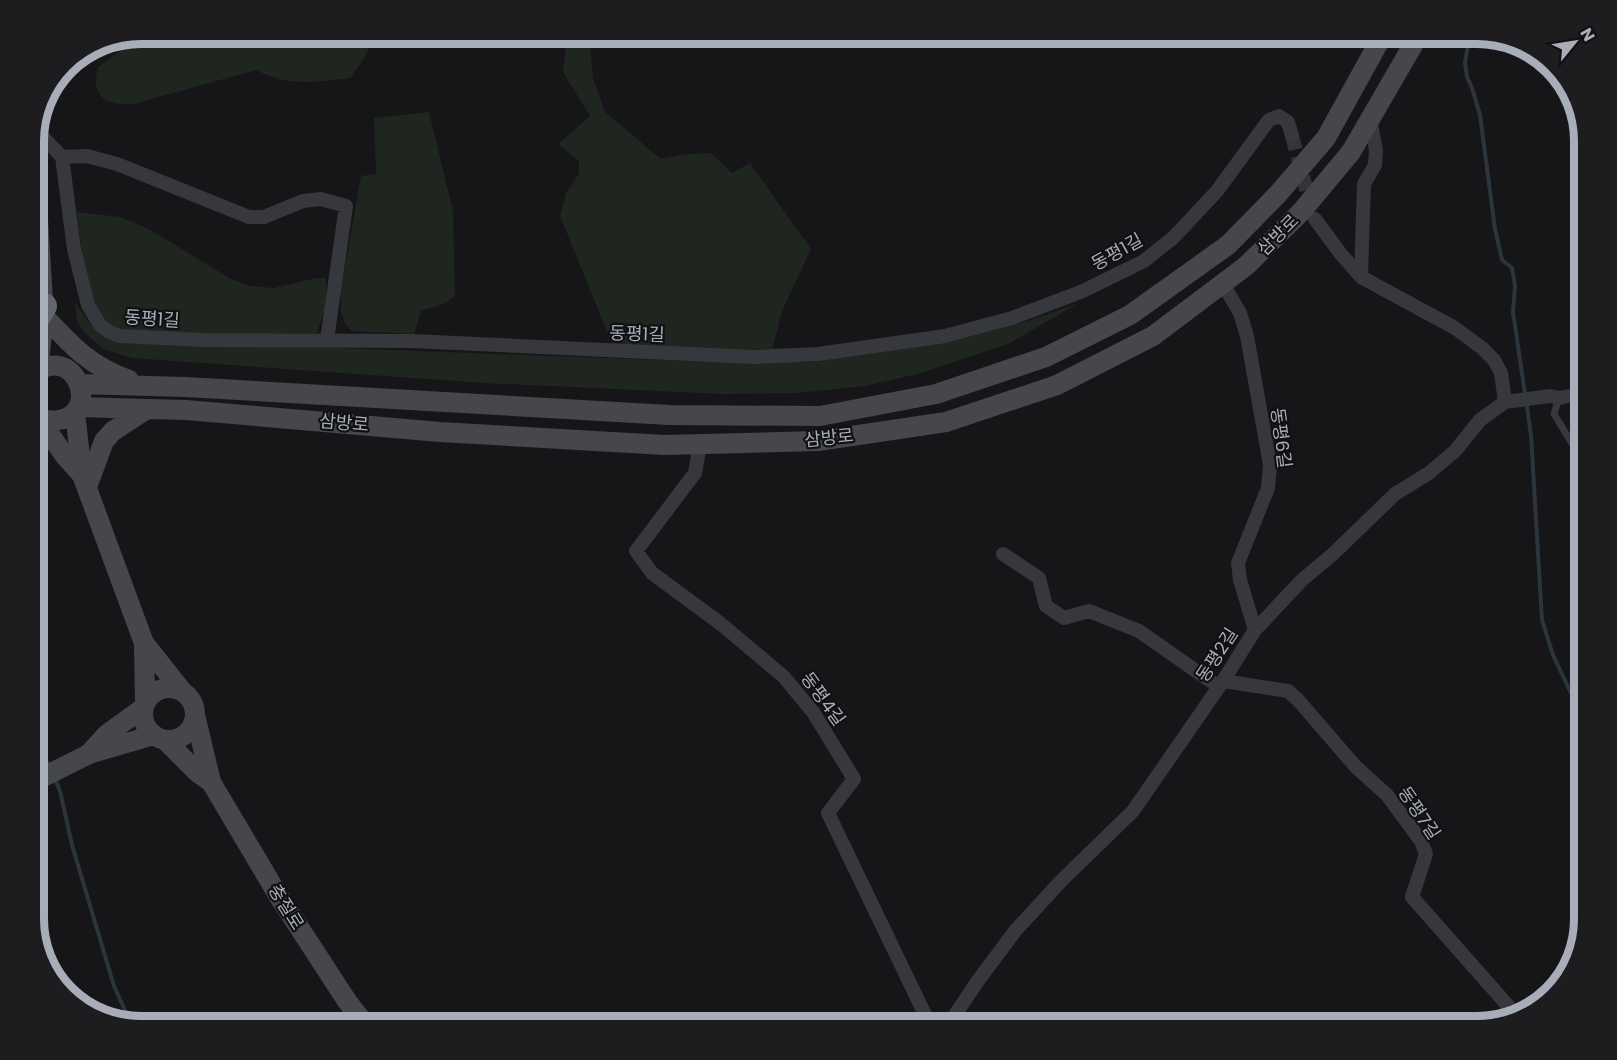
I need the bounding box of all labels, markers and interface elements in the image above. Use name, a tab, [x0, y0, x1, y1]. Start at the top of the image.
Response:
north arrow	[1545, 12, 1605, 72]
text: N	[1575, 24, 1601, 46]
street label: 삼방로	[1251, 208, 1304, 261]
street label: 동평1길	[1086, 227, 1147, 276]
street label: 동평1길	[124, 304, 181, 333]
street label: 동평1길	[609, 320, 665, 347]
street label: 동평6길	[1265, 406, 1298, 470]
street label: 삼방로	[318, 408, 370, 437]
street label: 삼방로	[803, 422, 855, 453]
street label: 동평2길	[1190, 623, 1243, 687]
street label: 동평4길	[795, 667, 851, 731]
street label: 동평7길	[1392, 781, 1446, 844]
street label: 충절로	[263, 879, 310, 934]

